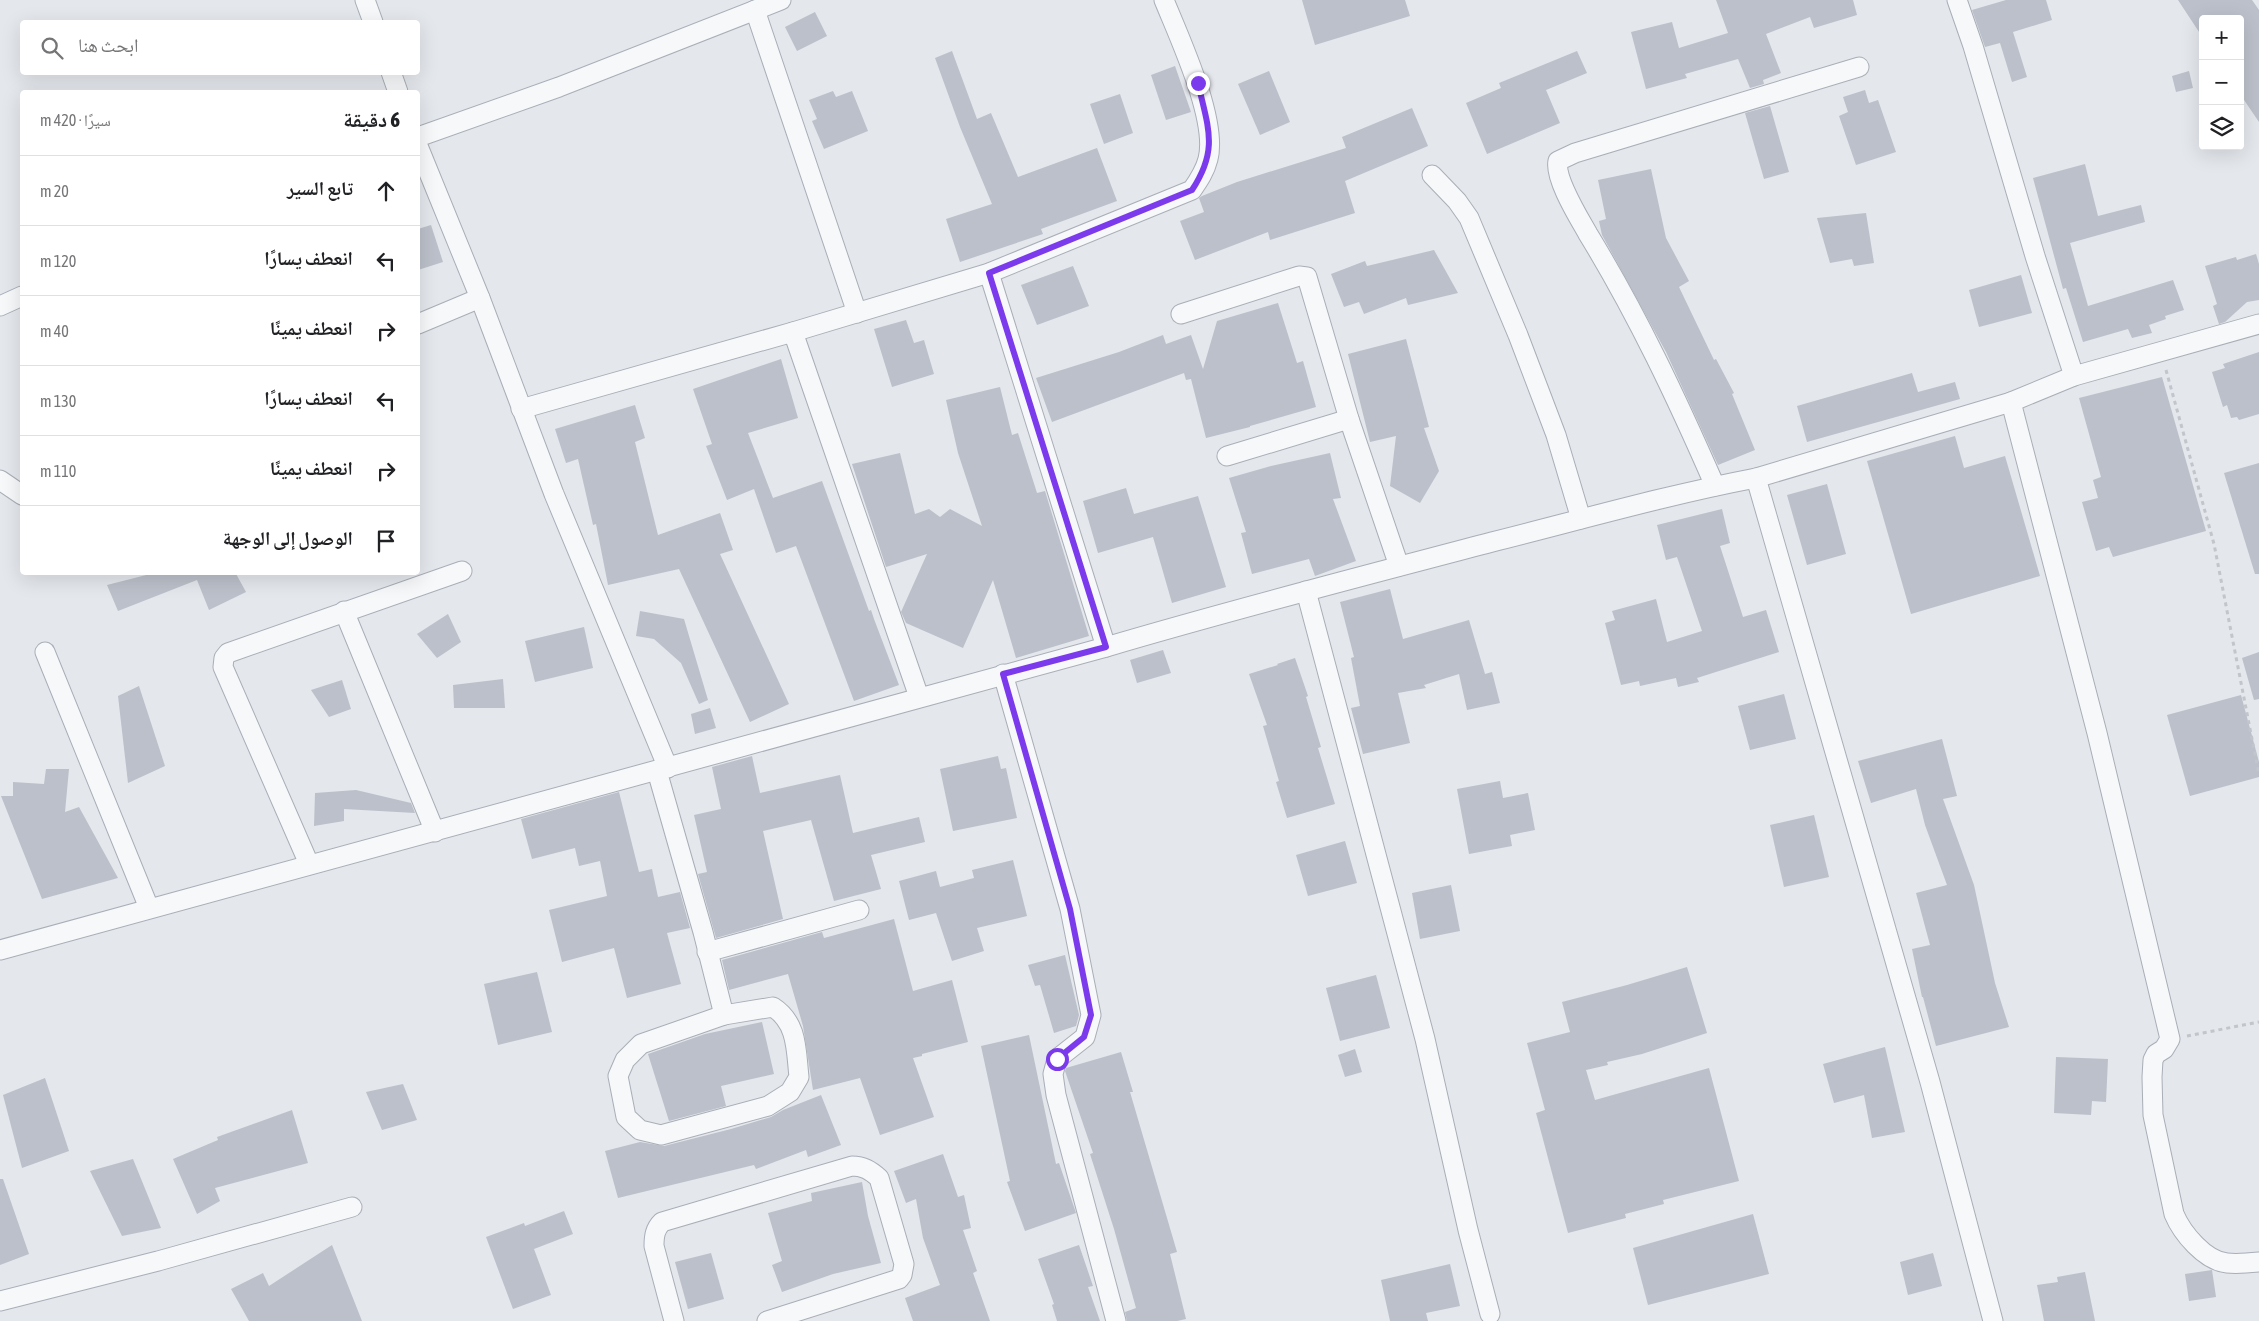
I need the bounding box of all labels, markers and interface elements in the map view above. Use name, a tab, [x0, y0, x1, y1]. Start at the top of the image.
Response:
map controls	[2199, 15, 2244, 150]
button: +	[2199, 15, 2244, 60]
search box	[20, 20, 420, 75]
icon: search	[38, 34, 66, 62]
text: ابحث هنا	[78, 34, 139, 56]
button: −	[2199, 60, 2244, 105]
route end	[1187, 72, 1210, 95]
button: layers	[2199, 105, 2244, 150]
text: 6 دقيقة	[343, 107, 400, 131]
text: سيرًا · 420 m	[40, 111, 111, 129]
text: تابع السير	[287, 177, 353, 199]
icon: ahead	[372, 177, 400, 205]
text: 20 m	[40, 182, 69, 200]
text: انعطف يسارًا	[264, 247, 353, 269]
icon: left	[372, 247, 400, 275]
text: 120 m	[40, 252, 76, 270]
text: انعطف يمينًا	[270, 317, 353, 339]
icon: right	[372, 317, 400, 345]
text: 40 m	[40, 322, 69, 340]
text: انعطف يسارًا	[264, 387, 353, 409]
icon: left	[372, 387, 400, 415]
text: 130 m	[40, 392, 76, 410]
text: انعطف يمينًا	[270, 457, 353, 479]
icon: right	[372, 457, 400, 485]
text: 110 m	[40, 462, 76, 480]
text: الوصول إلى الوجهة	[223, 527, 353, 549]
icon: arrive	[372, 527, 400, 555]
route start	[1046, 1048, 1069, 1071]

